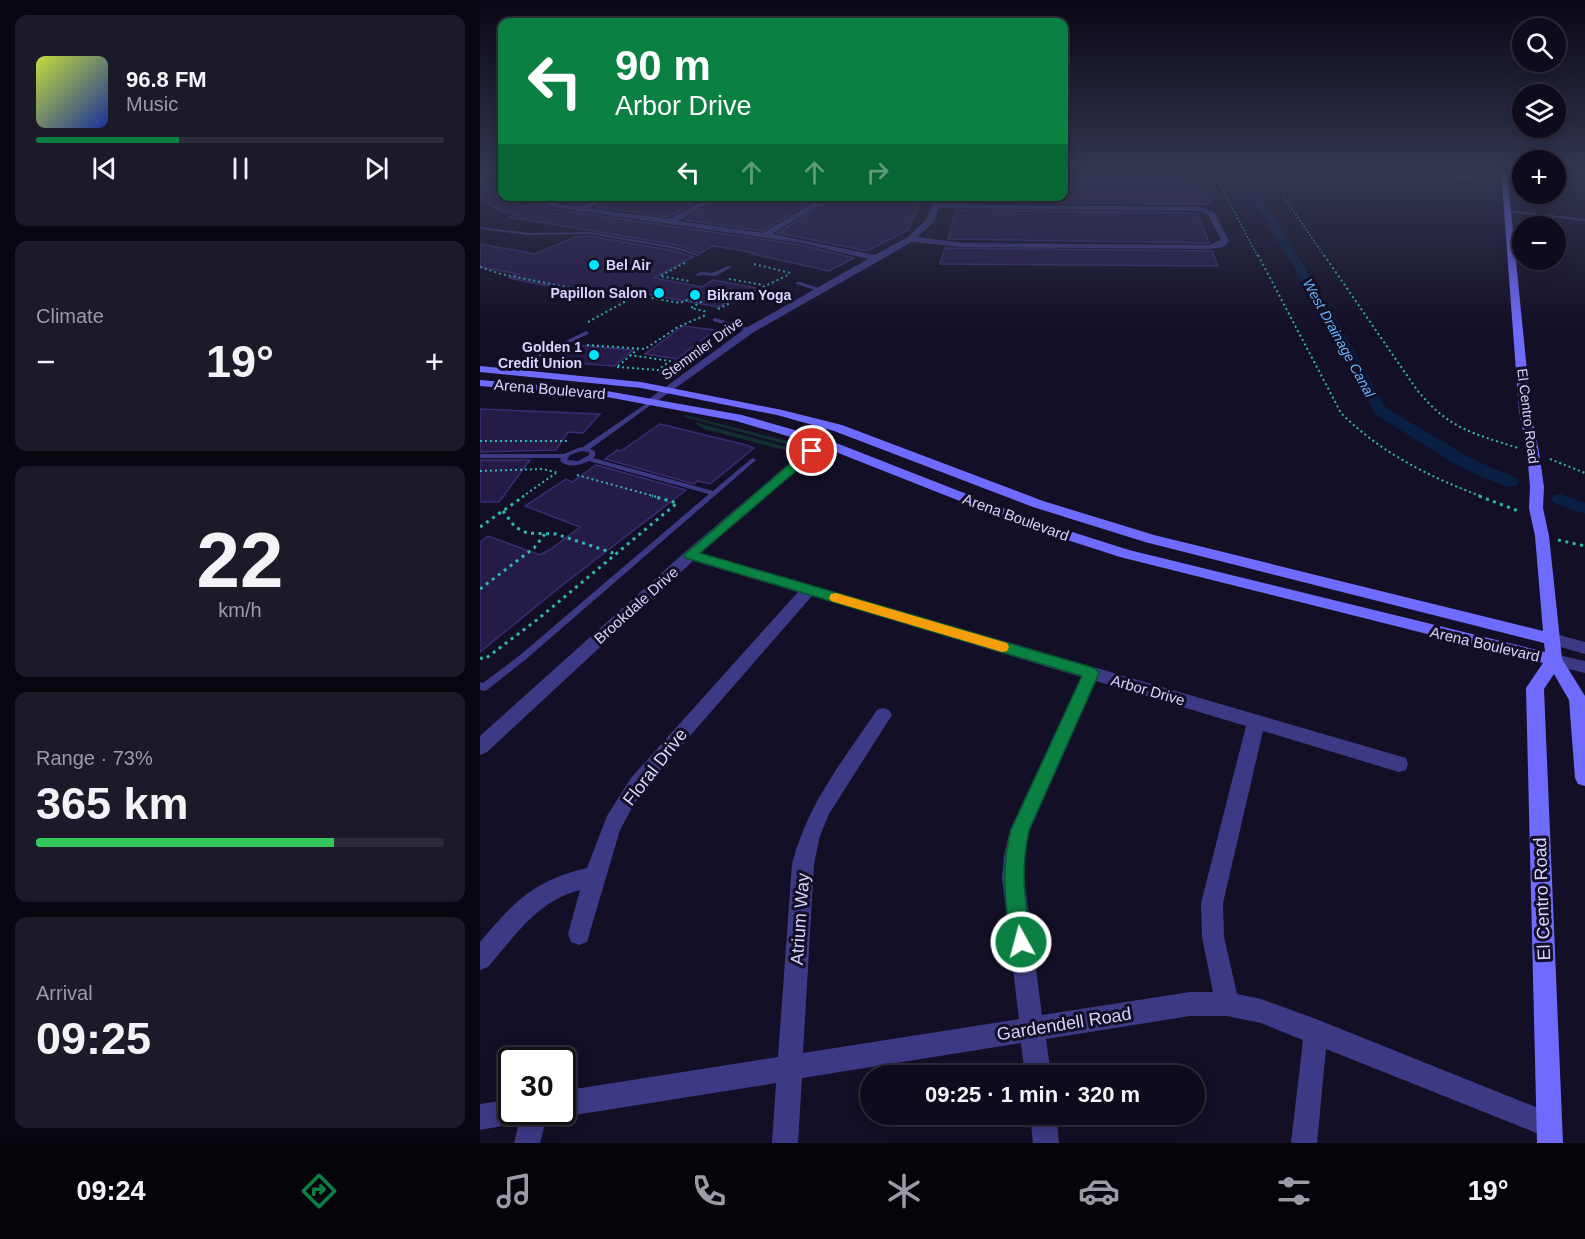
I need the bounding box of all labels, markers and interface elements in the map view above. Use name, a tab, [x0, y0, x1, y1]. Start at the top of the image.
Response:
map controls	[1512, 18, 1566, 270]
button: search	[1512, 18, 1566, 72]
icon: left	[516, 42, 594, 120]
text: 90 m	[615, 42, 711, 89]
text: 96.8 FM	[126, 67, 207, 92]
button: layers	[1512, 84, 1566, 138]
text: Arbor Drive	[615, 91, 752, 121]
text: Music	[126, 93, 178, 115]
button: +	[1512, 150, 1566, 204]
icon: previous	[88, 152, 121, 185]
icon: pause	[224, 152, 257, 185]
icon: next	[360, 152, 393, 185]
icon: left	[672, 156, 705, 189]
icon: ahead	[735, 156, 768, 189]
icon: ahead	[798, 156, 831, 189]
icon: right	[861, 156, 894, 189]
button: −	[1512, 216, 1566, 270]
place label: Bel Air	[606, 257, 651, 273]
marker: Bel Air	[587, 258, 601, 272]
water label: West Drainage Canal	[1300, 276, 1379, 401]
place label: Papillon Salon	[551, 285, 647, 301]
marker: Papillon Salon	[652, 286, 666, 300]
place label: Bikram Yoga	[707, 287, 792, 303]
marker: Bikram Yoga	[688, 288, 702, 302]
text: Climate	[36, 305, 104, 327]
street label: Stemmler Drive	[658, 313, 746, 383]
text: 19°	[206, 336, 274, 387]
place label: Golden 1 Credit Union	[498, 339, 582, 371]
text: −	[36, 343, 55, 380]
text: +	[425, 343, 444, 380]
marker: Golden 1 Credit Union	[587, 348, 601, 362]
street label: El Centro Road	[1514, 368, 1542, 464]
street label: Arena Boulevard	[494, 376, 606, 402]
pin	[786, 425, 837, 476]
icon: arrive	[795, 434, 828, 467]
street label: Arena Boulevard	[961, 490, 1071, 544]
text: 22	[197, 516, 283, 604]
street label: Brookdale Drive	[591, 563, 681, 647]
text: km/h	[218, 599, 262, 621]
street label: Arena Boulevard	[1429, 623, 1541, 665]
street label: Arbor Drive	[1109, 671, 1187, 709]
street label: Floral Drive	[619, 725, 691, 809]
text: Range · 73%	[36, 747, 153, 769]
text: 365 km	[36, 778, 189, 829]
street label: El Centro Road	[1530, 837, 1554, 961]
street label: Atrium Way	[787, 872, 813, 966]
position arrow	[989, 910, 1053, 974]
text: Arrival	[36, 982, 93, 1004]
street label: Gardendell Road	[995, 1003, 1133, 1045]
text: 09:25	[36, 1013, 151, 1064]
speed limit sign: 30	[498, 1047, 576, 1125]
text: 09:25 · 1 min · 320 m	[925, 1082, 1140, 1107]
icon: directions	[298, 1170, 340, 1212]
icon: music	[493, 1170, 535, 1212]
icon: phone	[688, 1170, 730, 1212]
icon: climate	[883, 1170, 925, 1212]
icon: car	[1078, 1170, 1120, 1212]
icon: filters	[1273, 1170, 1315, 1212]
text: 09:24	[76, 1176, 146, 1206]
text: 19°	[1468, 1176, 1508, 1206]

